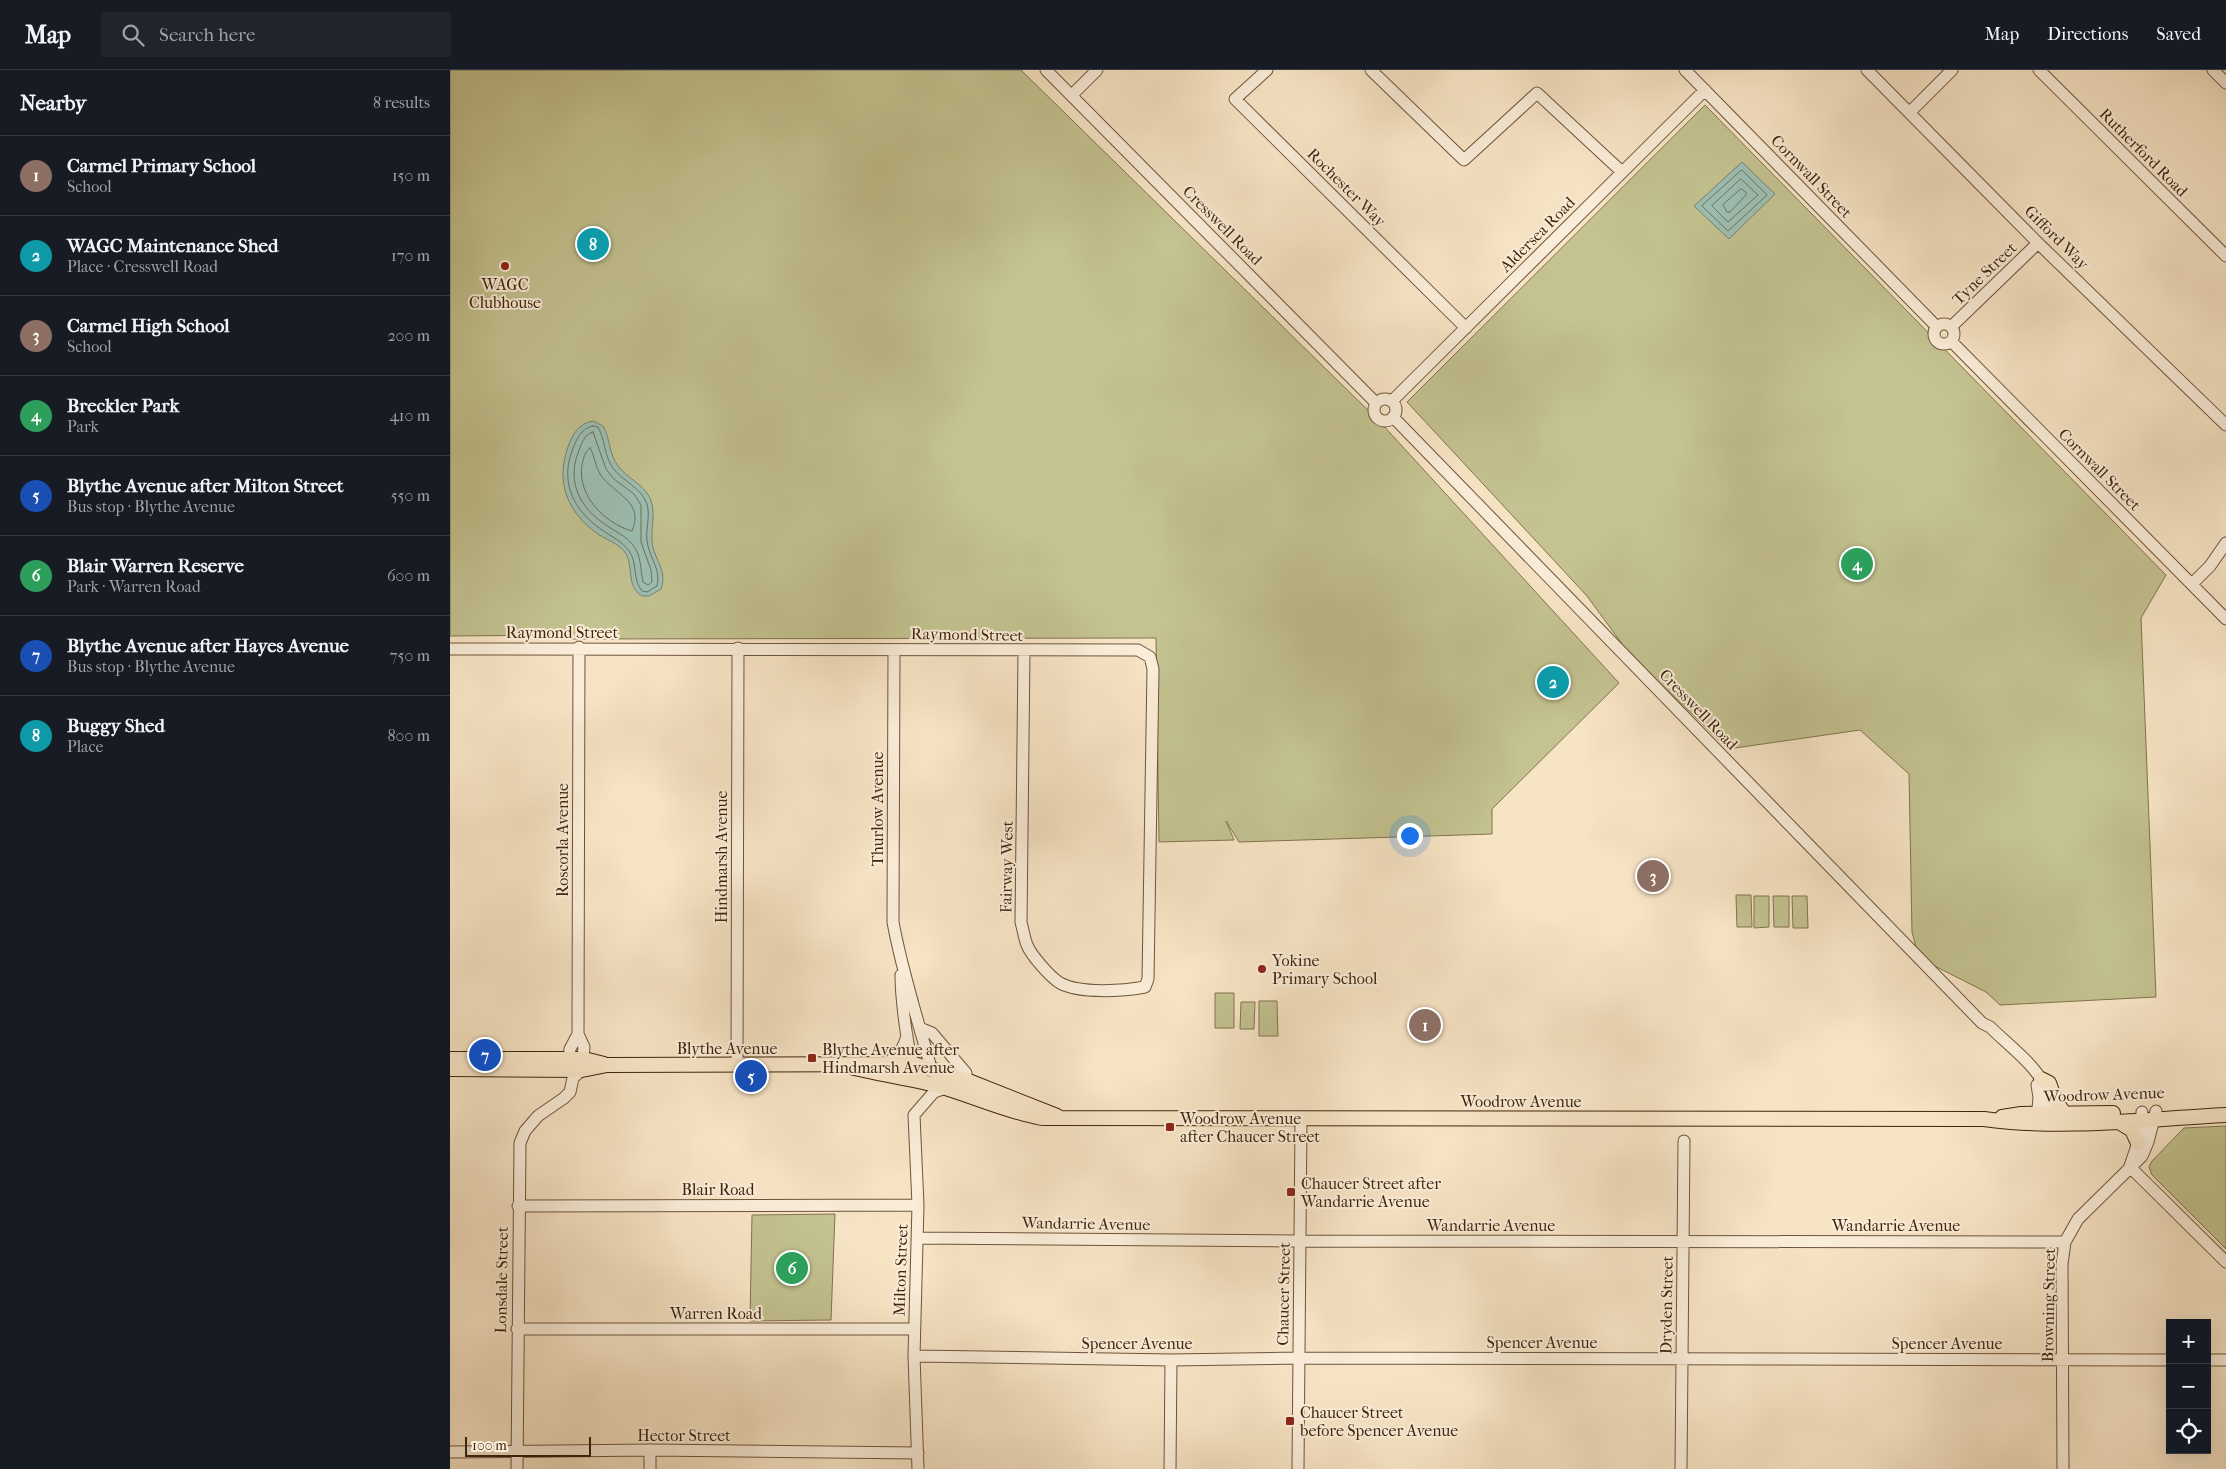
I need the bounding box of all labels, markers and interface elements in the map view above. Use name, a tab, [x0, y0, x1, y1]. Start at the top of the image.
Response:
search box	[101, 12, 451, 57]
text: Map	[25, 21, 71, 49]
icon: search	[119, 21, 147, 49]
text: Search here	[159, 24, 255, 46]
text: Map	[1985, 24, 2019, 45]
text: Directions	[2047, 24, 2128, 45]
text: Saved	[2156, 24, 2201, 45]
text: Nearby	[20, 91, 86, 115]
text: 8 results	[373, 93, 430, 112]
street label: Rutherford Road	[2096, 104, 2192, 201]
street label: Cornwall Street	[1767, 131, 1856, 222]
street label: Rochester Way	[1303, 144, 1390, 231]
text: Carmel Primary School	[67, 155, 256, 177]
text: 1	[33, 166, 39, 185]
text: 150 m	[392, 166, 430, 185]
text: School	[67, 177, 112, 196]
street label: Cresswell Road	[1179, 182, 1266, 269]
street label: Aldersea Road	[1495, 193, 1579, 277]
street label: Gifford Way	[2021, 201, 2093, 274]
pin: 8	[577, 225, 609, 263]
text: WAGC Maintenance Shed	[67, 235, 278, 257]
street label: Tyne Street	[1948, 238, 2021, 309]
text: 2	[32, 246, 40, 265]
text: 170 m	[391, 246, 430, 265]
text: Place · Cresswell Road	[67, 257, 218, 276]
marker: WAGC Clubhouse	[499, 260, 511, 272]
place label: WAGC Clubhouse	[469, 275, 541, 312]
text: Carmel High School	[67, 315, 230, 337]
text: 3	[33, 326, 39, 345]
text: 200 m	[387, 326, 430, 345]
text: School	[67, 337, 112, 356]
text: Breckler Park	[67, 395, 179, 417]
text: 4	[31, 406, 41, 425]
text: 410 m	[389, 406, 430, 425]
text: Park	[67, 417, 99, 436]
street label: Cornwall Street	[2055, 424, 2145, 515]
text: Blythe Avenue after Milton Street	[67, 475, 344, 497]
text: 5	[33, 486, 39, 505]
text: 550 m	[391, 486, 430, 505]
text: Bus stop · Blythe Avenue	[67, 497, 235, 516]
pin: 4	[1841, 545, 1873, 583]
text: Blair Warren Reserve	[67, 555, 244, 577]
text: 6	[32, 566, 40, 585]
text: 600 m	[387, 566, 430, 585]
text: Park · Warren Road	[67, 577, 201, 596]
street label: Raymond Street	[506, 623, 618, 642]
street label: Raymond Street	[911, 624, 1024, 645]
text: Blythe Avenue after Hayes Avenue	[67, 635, 349, 657]
text: 7	[32, 646, 40, 665]
text: 750 m	[390, 646, 430, 665]
text: Bus stop · Blythe Avenue	[67, 657, 235, 676]
pin: 2	[1537, 663, 1569, 701]
street label: Cresswell Road	[1656, 665, 1742, 754]
text: Buggy Shed	[67, 715, 165, 737]
text: 8	[32, 726, 40, 745]
text: 800 m	[388, 726, 430, 745]
text: Place	[67, 737, 103, 756]
street label: Thurlow Avenue	[868, 752, 887, 866]
street label: Roscorla Avenue	[553, 783, 572, 897]
street label: Hindmarsh Avenue	[712, 791, 731, 923]
street label: Fairway West	[996, 820, 1017, 913]
your location	[1397, 823, 1423, 849]
pin: 3	[1637, 857, 1669, 895]
place label: Yokine Primary School	[1271, 951, 1378, 988]
marker: Yokine Primary School	[1256, 963, 1268, 975]
pin: 1	[1409, 1006, 1441, 1044]
pin: 7	[469, 1036, 501, 1074]
street label: Blythe Avenue	[677, 1039, 777, 1058]
place label: Blythe Avenue after Hindmarsh Avenue	[822, 1040, 959, 1077]
marker: Blythe Avenue after Hindmarsh Avenue	[806, 1052, 818, 1064]
pin: 5	[735, 1057, 767, 1095]
street label: Woodrow Avenue	[2042, 1083, 2165, 1106]
street label: Woodrow Avenue	[1459, 1092, 1582, 1111]
place label: Woodrow Avenue after Chaucer Street	[1179, 1109, 1320, 1146]
marker: Woodrow Avenue after Chaucer Street	[1164, 1121, 1176, 1133]
place label: Chaucer Street after Wandarrie Avenue	[1300, 1174, 1441, 1211]
street label: Blair Road	[682, 1180, 755, 1199]
marker: Chaucer Street after Wandarrie Avenue	[1285, 1186, 1297, 1198]
street label: Wandarrie Avenue	[1021, 1213, 1150, 1234]
street label: Wandarrie Avenue	[1426, 1216, 1555, 1235]
street label: Wandarrie Avenue	[1831, 1216, 1960, 1235]
street label: Milton Street	[889, 1223, 912, 1317]
street label: Lonsdale Street	[491, 1226, 512, 1334]
street label: Chaucer Street	[1273, 1242, 1294, 1346]
street label: Browning Street	[2038, 1247, 2059, 1362]
pin: 6	[776, 1249, 808, 1287]
street label: Dryden Street	[1656, 1255, 1677, 1354]
street label: Warren Road	[669, 1304, 762, 1323]
map controls	[2166, 1319, 2211, 1454]
button: +	[2166, 1319, 2211, 1364]
street label: Spencer Avenue	[1487, 1333, 1598, 1352]
street label: Spencer Avenue	[1082, 1334, 1193, 1353]
street label: Spencer Avenue	[1892, 1334, 2003, 1353]
button: −	[2166, 1364, 2211, 1409]
place label: Chaucer Street before Spencer Avenue	[1299, 1403, 1458, 1440]
button: locate	[2166, 1409, 2211, 1454]
marker: Chaucer Street before Spencer Avenue	[1284, 1415, 1296, 1427]
street label: Hector Street	[637, 1426, 731, 1445]
scale bar	[465, 1434, 591, 1457]
text: 100 m	[472, 1437, 507, 1454]

